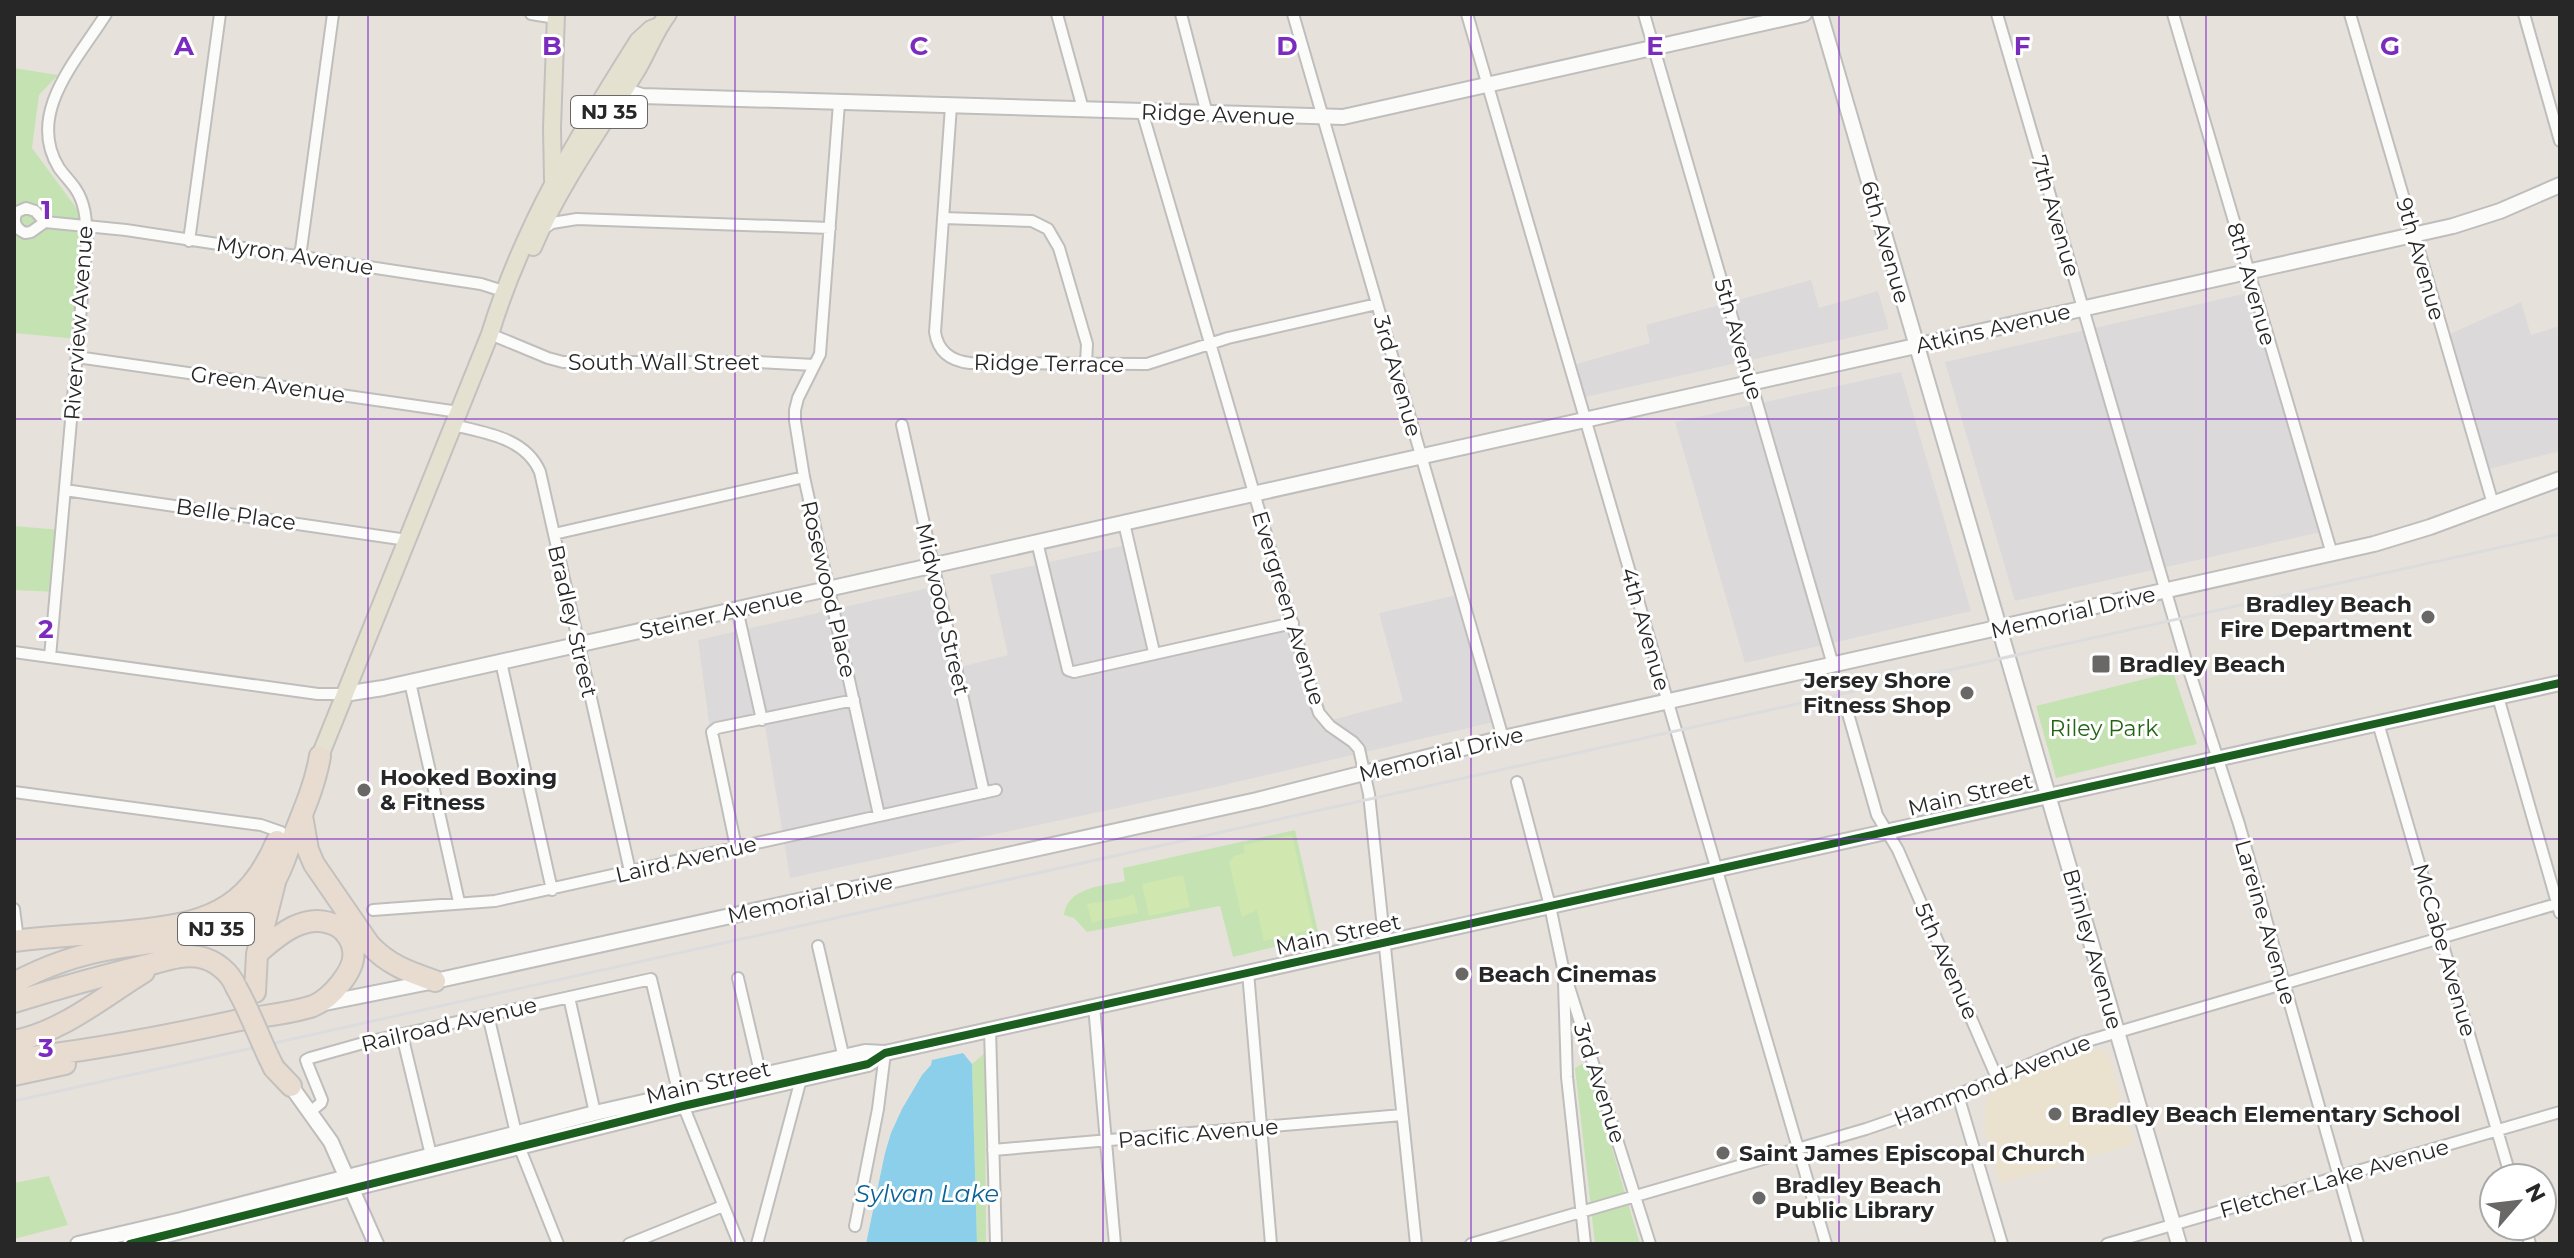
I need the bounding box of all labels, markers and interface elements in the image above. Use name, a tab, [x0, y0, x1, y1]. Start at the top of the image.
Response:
text: A	[173, 30, 195, 62]
text: B	[542, 30, 562, 62]
text: C	[910, 30, 929, 62]
text: D	[1276, 30, 1298, 62]
text: E	[1646, 30, 1664, 62]
text: F	[2014, 30, 2030, 62]
text: G	[2380, 30, 2400, 62]
road number: NJ 35	[571, 96, 647, 128]
street label: Ridge Avenue	[1141, 98, 1295, 131]
street label: 7th Avenue	[2025, 152, 2086, 280]
street label: 6th Avenue	[1855, 178, 1916, 306]
text: 1	[41, 194, 51, 226]
street label: 9th Avenue	[2390, 195, 2451, 324]
street label: 8th Avenue	[2221, 220, 2282, 349]
street label: Riverview Avenue	[58, 225, 99, 421]
street label: Myron Avenue	[214, 230, 376, 281]
street label: 5th Avenue	[1708, 275, 1769, 403]
street label: Atkins Avenue	[1913, 298, 2073, 359]
street label: 3rd Avenue	[1367, 313, 1428, 440]
street label: South Wall Street	[568, 349, 760, 376]
street label: Ridge Terrace	[973, 349, 1125, 378]
street label: Green Avenue	[189, 360, 347, 409]
street label: Belle Place	[174, 493, 298, 536]
street label: Rosewood Place	[795, 498, 862, 680]
street label: Evergreen Avenue	[1246, 508, 1331, 709]
street label: Midwood Street	[910, 521, 975, 698]
street label: Bradley Street	[542, 542, 603, 700]
street label: 4th Avenue	[1615, 564, 1676, 694]
street label: Memorial Drive	[1988, 580, 2158, 645]
street label: Steiner Avenue	[637, 582, 806, 645]
place label: Bradley Beach Fire Department	[2220, 591, 2412, 643]
marker: Bradley Beach Fire Department	[2419, 608, 2437, 626]
text: 2	[38, 613, 54, 645]
place label: Bradley Beach	[2119, 651, 2285, 678]
marker: Bradley Beach	[2090, 653, 2112, 675]
place label: Jersey Shore Fitness Shop	[1803, 667, 1951, 719]
marker: Jersey Shore Fitness Shop	[1958, 684, 1976, 702]
park label: Riley Park	[2050, 715, 2159, 742]
street label: Memorial Drive	[1356, 721, 1526, 788]
place label: Hooked Boxing & Fitness	[380, 764, 557, 816]
street label: Main Street	[1905, 767, 2035, 822]
marker: Hooked Boxing & Fitness	[355, 781, 373, 799]
street label: Laird Avenue	[613, 830, 759, 889]
street label: Lareine Avenue	[2229, 836, 2302, 1008]
street label: McCabe Avenue	[2407, 860, 2482, 1040]
street label: Brinley Avenue	[2057, 866, 2128, 1033]
street label: Memorial Drive	[725, 868, 895, 929]
street label: 5th Avenue	[1909, 899, 1984, 1024]
street label: Main Street	[1273, 908, 1403, 961]
road number: NJ 35	[178, 913, 254, 945]
place label: Beach Cinemas	[1478, 961, 1657, 988]
marker: Beach Cinemas	[1453, 965, 1471, 983]
street label: Railroad Avenue	[359, 991, 540, 1058]
street label: 3rd Avenue	[1567, 1020, 1632, 1147]
street label: Hammond Avenue	[1890, 1029, 2095, 1132]
text: 3	[37, 1032, 54, 1064]
street label: Main Street	[643, 1055, 773, 1110]
place label: Bradley Beach Elementary School	[2071, 1101, 2460, 1128]
marker: Bradley Beach Elementary School	[2046, 1105, 2064, 1123]
street label: Pacific Avenue	[1117, 1113, 1279, 1154]
street label: Fletcher Lake Avenue	[2216, 1133, 2452, 1224]
place label: Saint James Episcopal Church	[1739, 1140, 2085, 1167]
marker: Saint James Episcopal Church	[1714, 1144, 1732, 1162]
north arrow	[2478, 1162, 2558, 1242]
place label: Bradley Beach Public Library	[1775, 1172, 1941, 1224]
water label: Sylvan Lake	[855, 1179, 999, 1208]
text: N	[2519, 1179, 2551, 1207]
marker: Bradley Beach Public Library	[1750, 1189, 1768, 1207]

